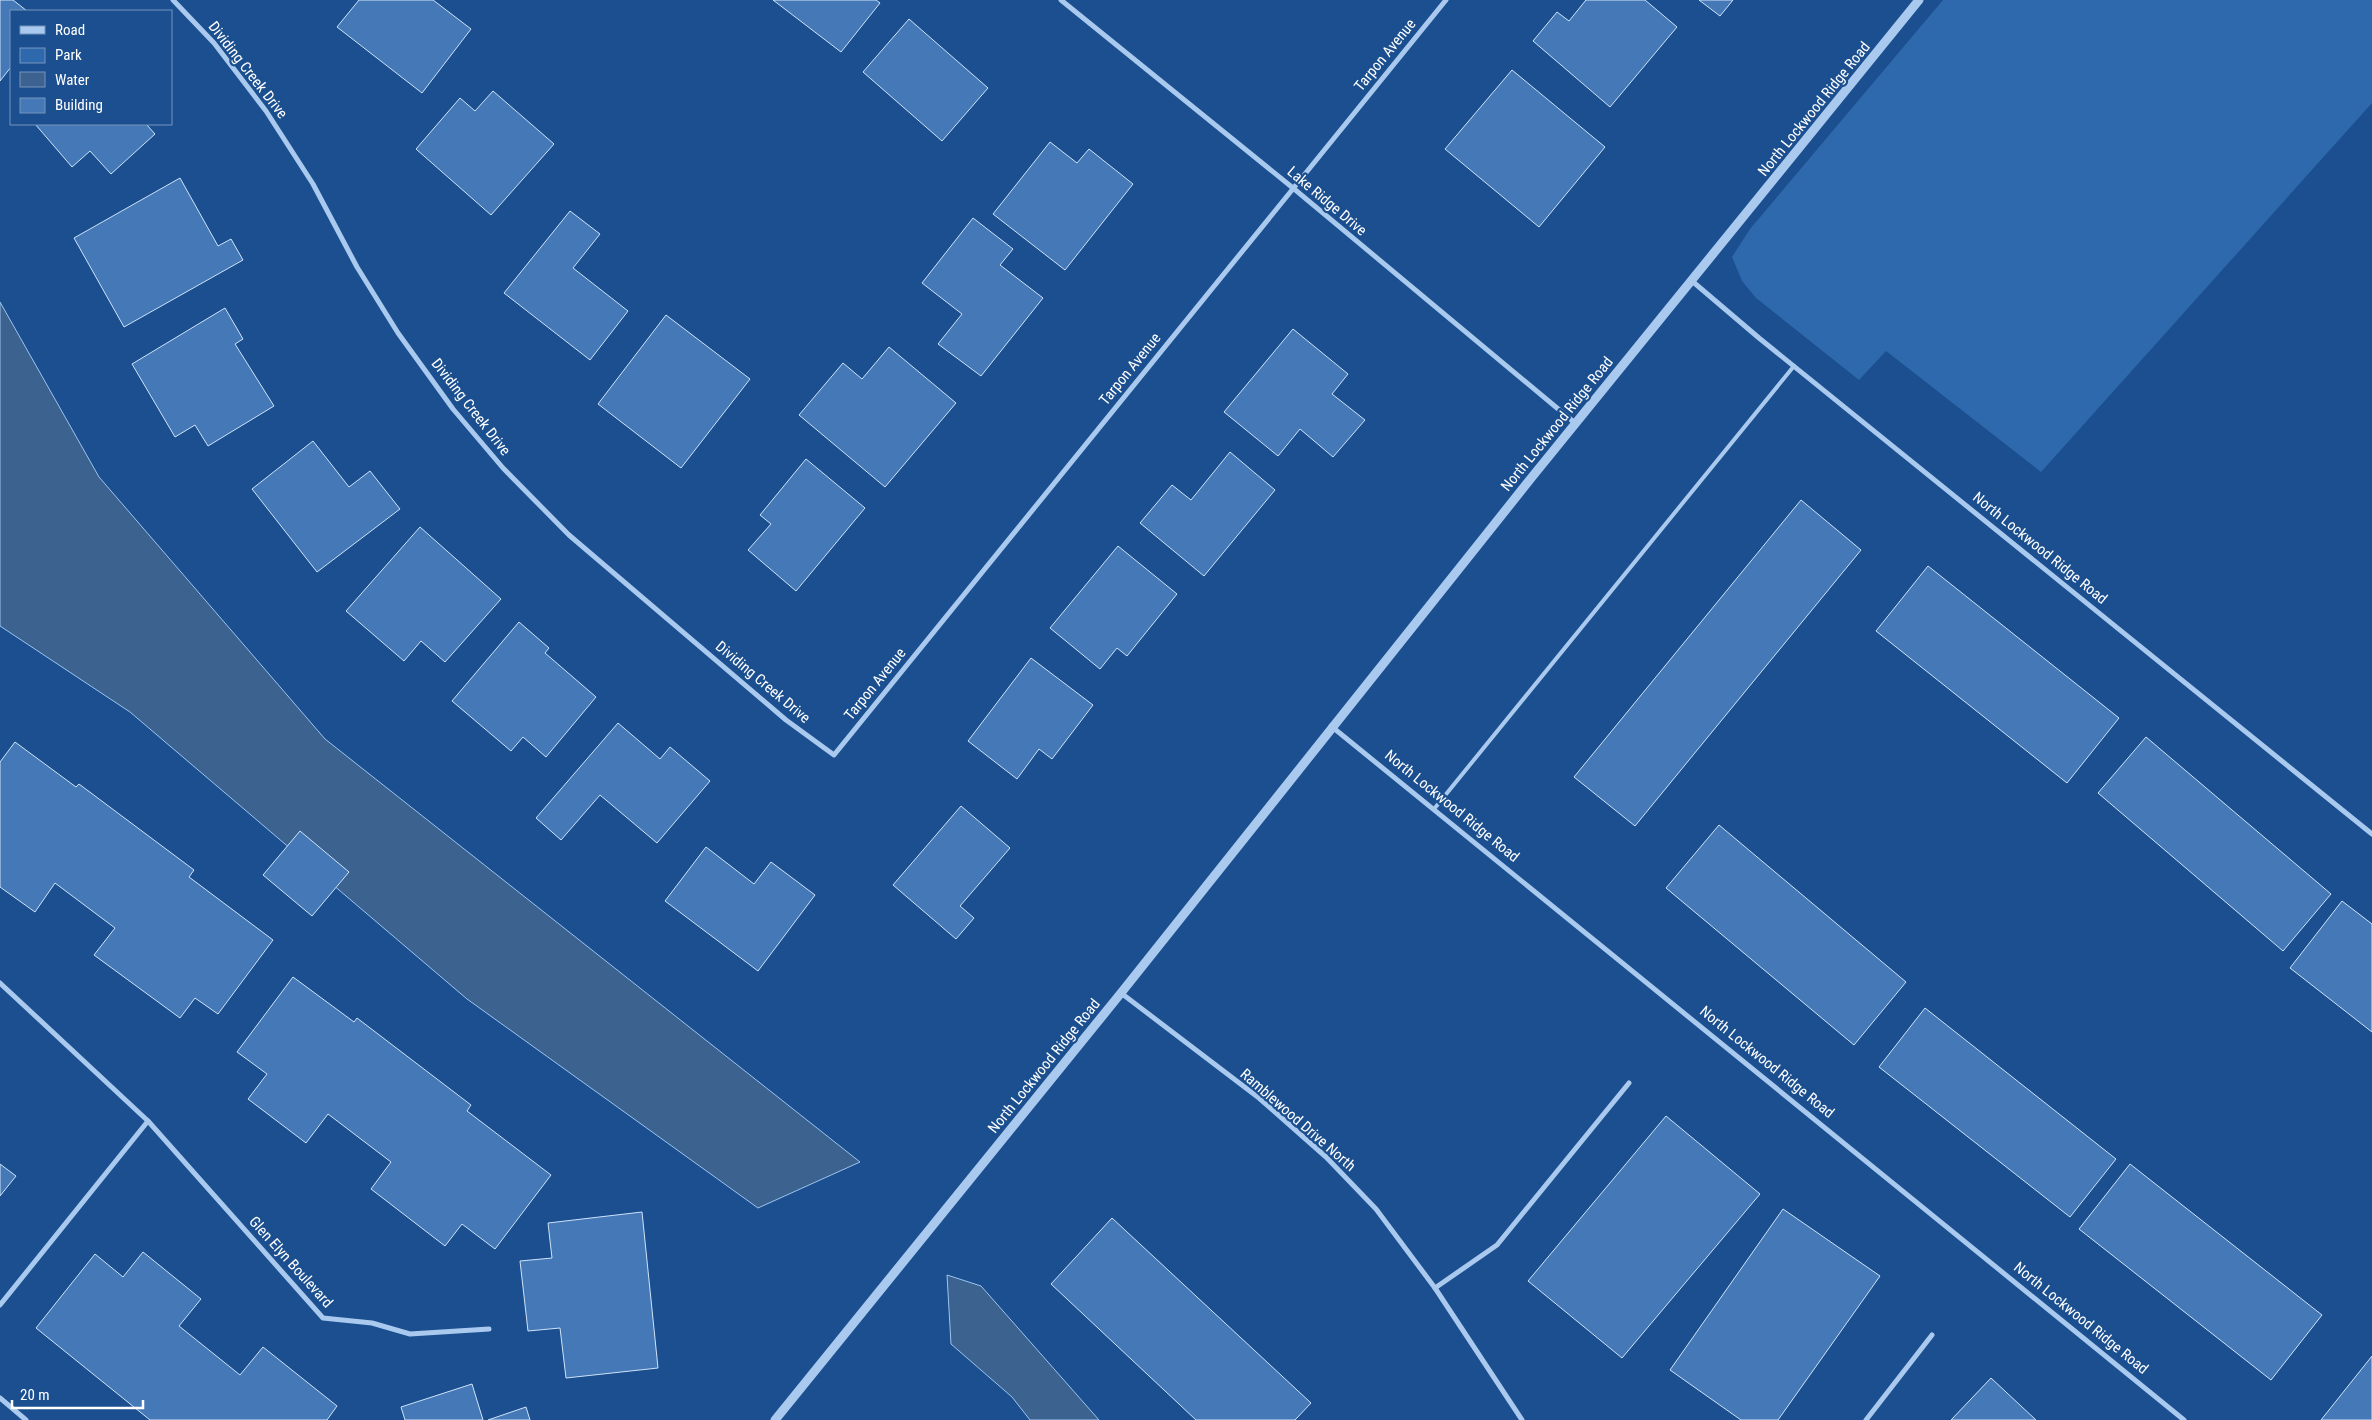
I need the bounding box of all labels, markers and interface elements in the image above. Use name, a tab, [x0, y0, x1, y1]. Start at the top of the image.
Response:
legend	[10, 10, 172, 125]
street label: Tarpon Avenue	[1350, 15, 1420, 95]
street label: Dividing Creek Drive	[205, 18, 291, 122]
text: Road	[55, 21, 85, 39]
street label: North Lockwood Ridge Road	[1754, 38, 1874, 180]
text: Park	[55, 46, 82, 64]
text: Water	[55, 71, 90, 89]
text: Building	[55, 96, 103, 114]
street label: Lake Ridge Drive	[1284, 163, 1370, 239]
street label: Tarpon Avenue	[1095, 329, 1165, 409]
street label: North Lockwood Ridge Road	[1497, 353, 1617, 495]
street label: Dividing Creek Drive	[428, 355, 514, 459]
street label: North Lockwood Ridge Road	[1969, 488, 2111, 608]
street label: Dividing Creek Drive	[712, 637, 814, 727]
street label: Tarpon Avenue	[840, 644, 910, 724]
street label: North Lockwood Ridge Road	[1381, 746, 1523, 866]
street label: North Lockwood Ridge Road	[984, 995, 1104, 1137]
street label: North Lockwood Ridge Road	[1696, 1002, 1838, 1122]
street label: Ramblewood Drive North	[1237, 1065, 1359, 1175]
street label: Glen Elyn Boulevard	[245, 1213, 337, 1311]
street label: North Lockwood Ridge Road	[2010, 1258, 2152, 1378]
scale bar	[12, 1378, 144, 1410]
text: 20 m	[20, 1386, 50, 1404]

